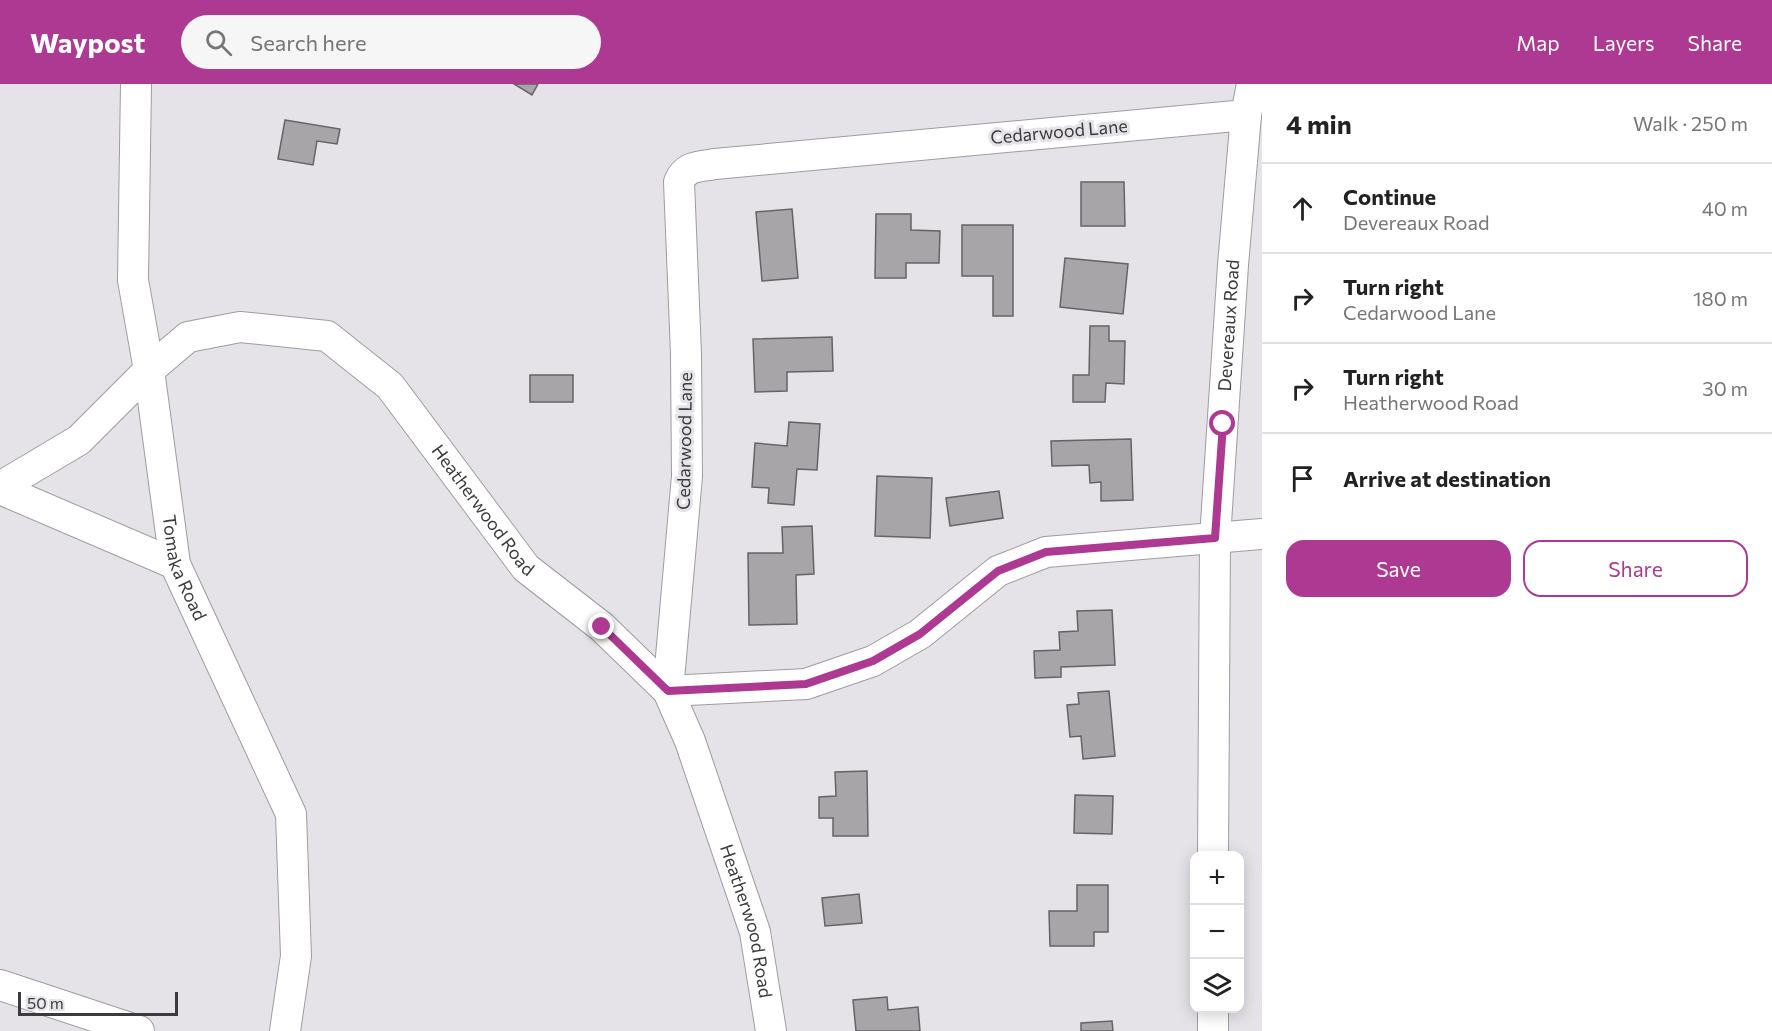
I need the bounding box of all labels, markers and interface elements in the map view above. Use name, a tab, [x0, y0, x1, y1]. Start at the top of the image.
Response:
search box	[181, 15, 601, 69]
text: Waypost	[30, 25, 145, 59]
icon: search	[202, 26, 235, 59]
text: Search here	[250, 29, 367, 56]
text: Map	[1516, 30, 1560, 55]
text: Layers	[1593, 30, 1655, 55]
text: Share	[1688, 30, 1742, 55]
text: 4 min	[1286, 108, 1352, 139]
text: Walk · 250 m	[1633, 111, 1748, 135]
street label: Cedarwood Lane	[989, 114, 1129, 148]
text: Continue	[1343, 183, 1436, 210]
icon: ahead	[1286, 192, 1319, 225]
text: 40 m	[1702, 196, 1748, 220]
text: Devereaux Road	[1343, 210, 1489, 234]
street label: Devereaux Road	[1213, 259, 1243, 392]
text: Turn right	[1343, 273, 1444, 300]
icon: right	[1286, 282, 1319, 315]
text: 180 m	[1693, 286, 1748, 310]
text: Cedarwood Lane	[1343, 300, 1496, 324]
text: Turn right	[1343, 363, 1444, 390]
street label: Cedarwood Lane	[672, 372, 696, 510]
icon: right	[1286, 372, 1319, 405]
text: 30 m	[1702, 376, 1748, 400]
text: Heatherwood Road	[1343, 390, 1519, 414]
route start	[1209, 410, 1235, 436]
street label: Heatherwood Road	[427, 440, 539, 580]
icon: arrive	[1286, 462, 1319, 495]
text: Arrive at destination	[1343, 465, 1551, 492]
street label: Tomaka Road	[159, 513, 212, 624]
button: Save	[1286, 540, 1511, 597]
button: Share	[1523, 540, 1748, 597]
route end	[588, 613, 614, 639]
street label: Heatherwood Road	[716, 841, 777, 999]
map controls	[1190, 851, 1244, 1013]
button: +	[1190, 851, 1244, 905]
button: −	[1190, 905, 1244, 959]
button: layers	[1190, 959, 1244, 1013]
scale bar	[18, 989, 178, 1016]
text: 50 m	[27, 993, 64, 1012]

